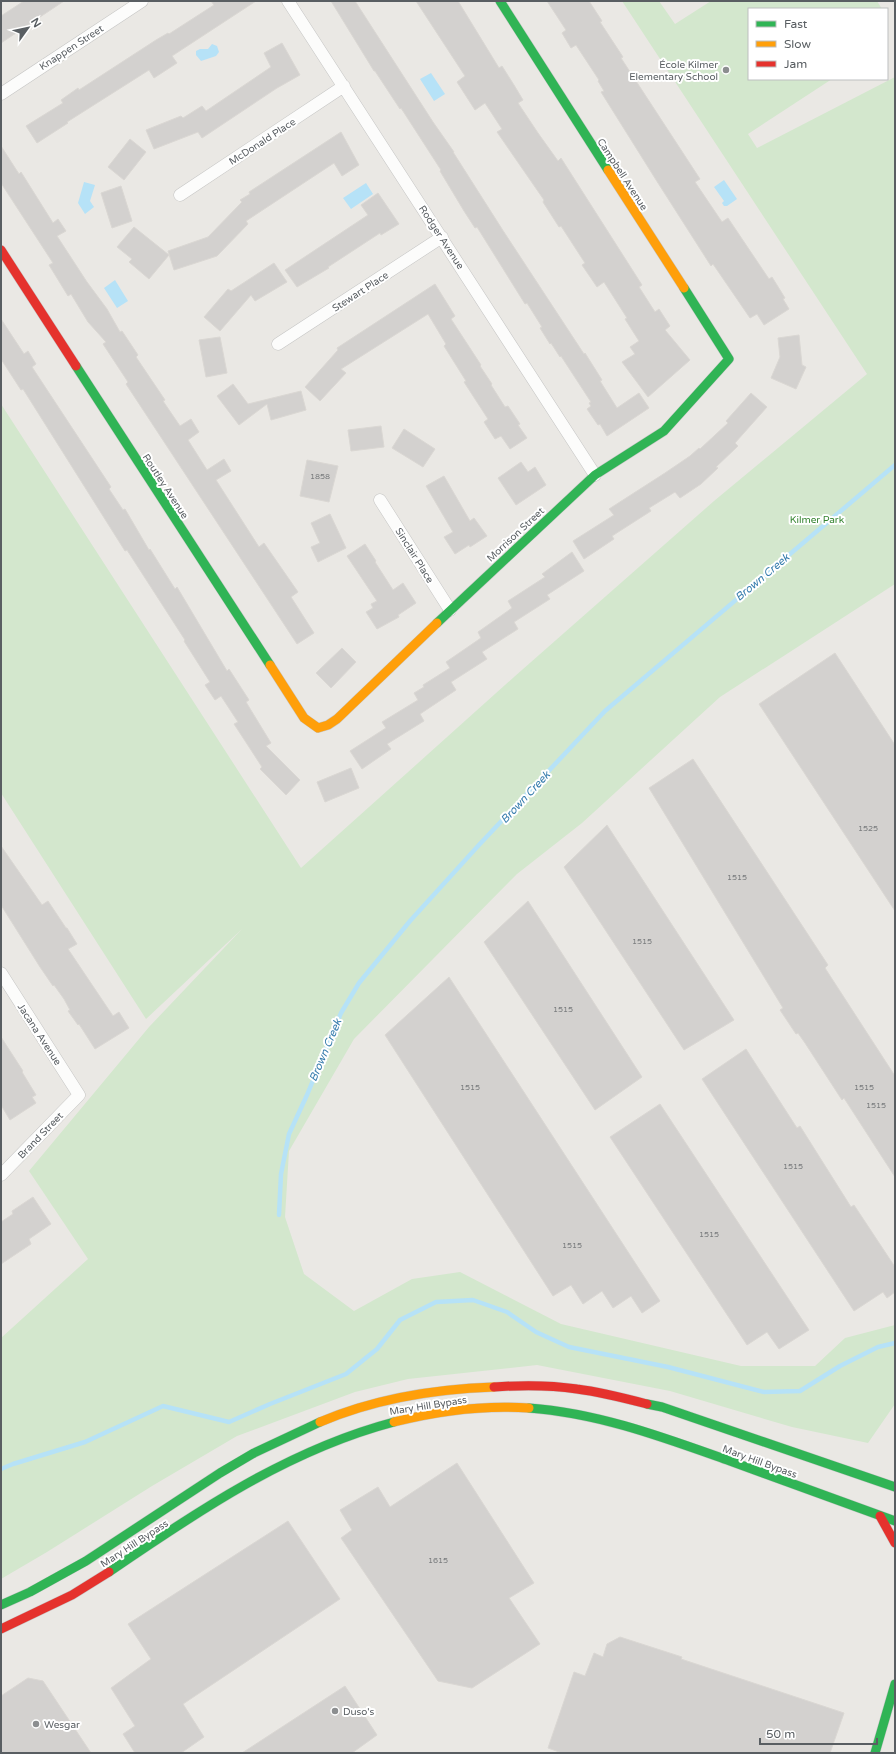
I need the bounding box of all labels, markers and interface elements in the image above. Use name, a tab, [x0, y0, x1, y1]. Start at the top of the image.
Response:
north arrow	[8, 8, 48, 48]
legend	[748, 8, 888, 80]
text: N	[28, 16, 44, 30]
text: Fast	[784, 17, 808, 31]
street label: Knappen Street	[37, 23, 106, 73]
text: Slow	[784, 37, 811, 51]
text: Jam	[784, 57, 807, 71]
place label: École Kilmer Elementary School	[629, 59, 718, 83]
marker: École Kilmer Elementary School	[721, 65, 731, 75]
street label: McDonald Place	[227, 116, 298, 168]
street label: Campbell Avenue	[594, 136, 650, 213]
street label: Rodger Avenue	[416, 203, 466, 272]
street label: Stewart Place	[330, 269, 391, 315]
street label: Routley Avenue	[140, 452, 191, 522]
house number: 1858	[310, 472, 330, 481]
street label: Morrison Street	[485, 505, 547, 564]
park label: Kilmer Park	[790, 514, 845, 526]
street label: Sinclair Place	[392, 526, 436, 586]
water label: Brown Creek	[733, 550, 793, 604]
water label: Brown Creek	[498, 768, 553, 826]
house number: 1525	[858, 824, 878, 833]
house number: 1515	[727, 873, 747, 882]
house number: 1515	[632, 937, 652, 946]
street label: Jacana Avenue	[15, 1001, 64, 1068]
house number: 1515	[553, 1005, 573, 1014]
water label: Brown Creek	[306, 1016, 345, 1083]
house number: 1515	[460, 1083, 480, 1092]
house number: 1515	[854, 1083, 874, 1092]
house number: 1515	[866, 1101, 886, 1110]
street label: Brand Street	[16, 1110, 66, 1161]
house number: 1515	[783, 1162, 803, 1171]
house number: 1515	[699, 1230, 719, 1239]
house number: 1515	[562, 1241, 582, 1250]
street label: Mary Hill Bypass	[389, 1394, 468, 1418]
street label: Mary Hill Bypass	[721, 1443, 799, 1481]
street label: Mary Hill Bypass	[98, 1517, 171, 1570]
house number: 1615	[428, 1556, 448, 1565]
marker: Duso's	[330, 1706, 340, 1716]
place label: Duso's	[343, 1706, 374, 1718]
marker: Wesgar	[31, 1719, 41, 1729]
place label: Wesgar	[44, 1719, 80, 1731]
scale bar	[760, 1720, 877, 1746]
text: 50 m	[766, 1727, 795, 1741]

